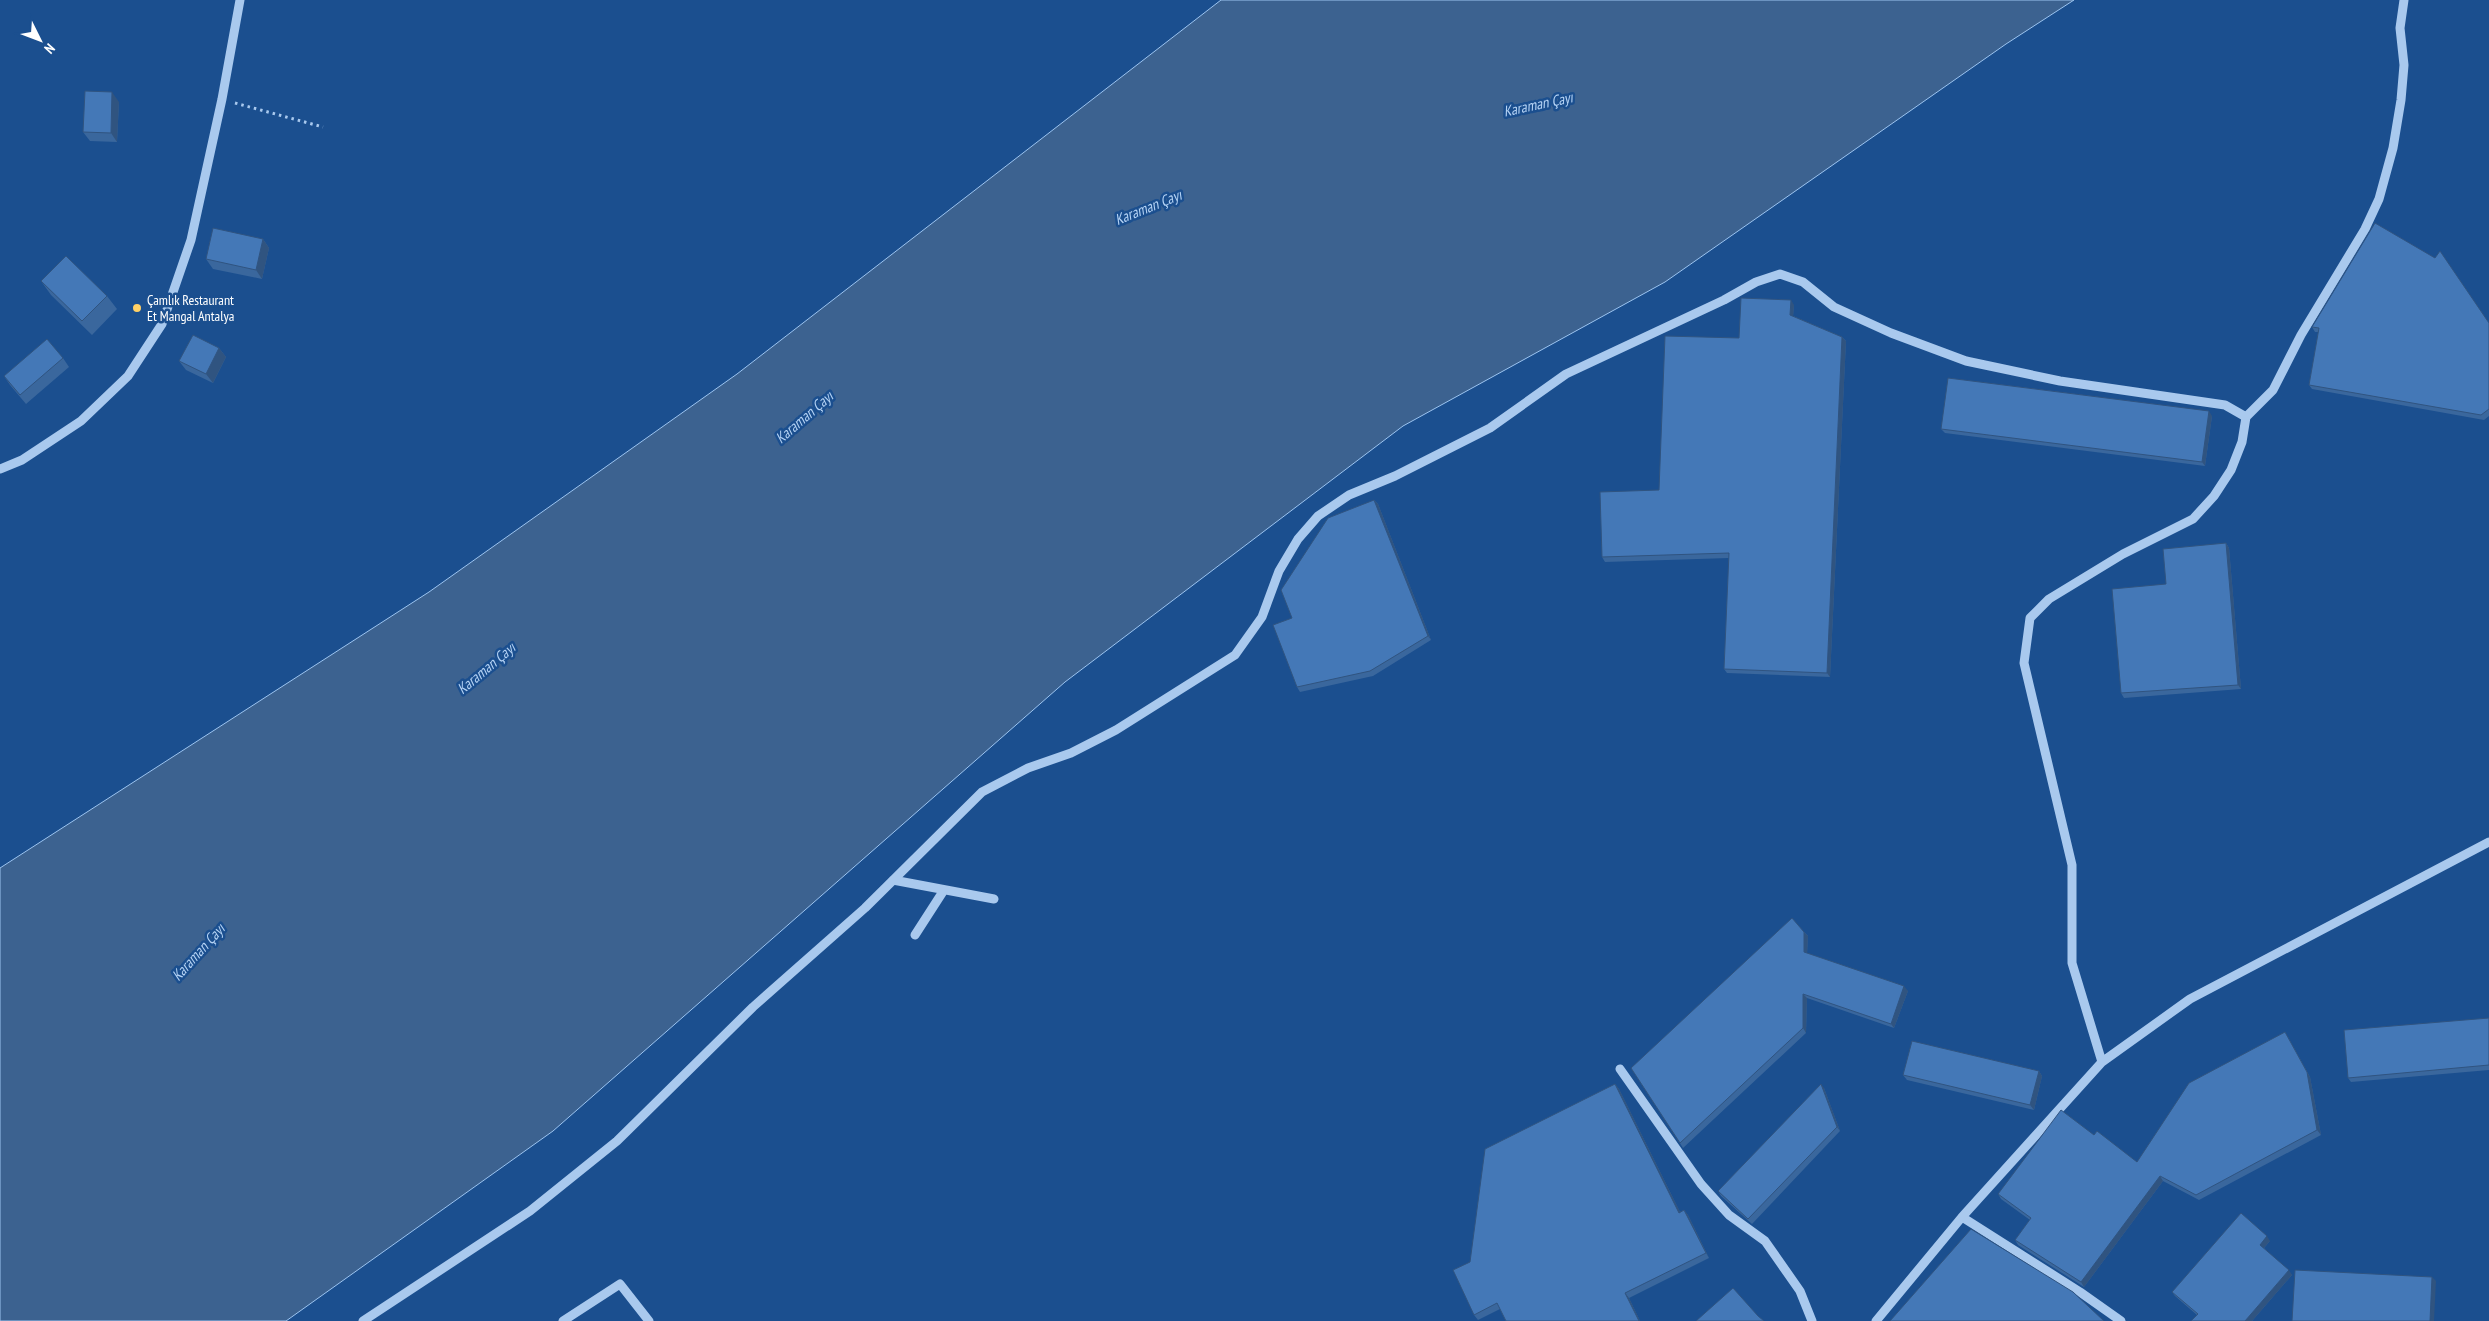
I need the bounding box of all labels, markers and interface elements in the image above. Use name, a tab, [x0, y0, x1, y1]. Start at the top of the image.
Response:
north arrow	[15, 15, 65, 65]
text: N	[40, 40, 59, 58]
water label: Karaman Çayı	[1502, 87, 1576, 121]
water label: Karaman Çayı	[1112, 184, 1186, 229]
place label: Çamlık Restaurant Et Mangal Antalya	[147, 291, 234, 325]
marker: Çamlık Restaurant Et Mangal Antalya	[131, 302, 143, 314]
water label: Karaman Çayı	[771, 386, 838, 447]
water label: Karaman Çayı	[453, 637, 520, 698]
water label: Karaman Çayı	[167, 918, 230, 984]

